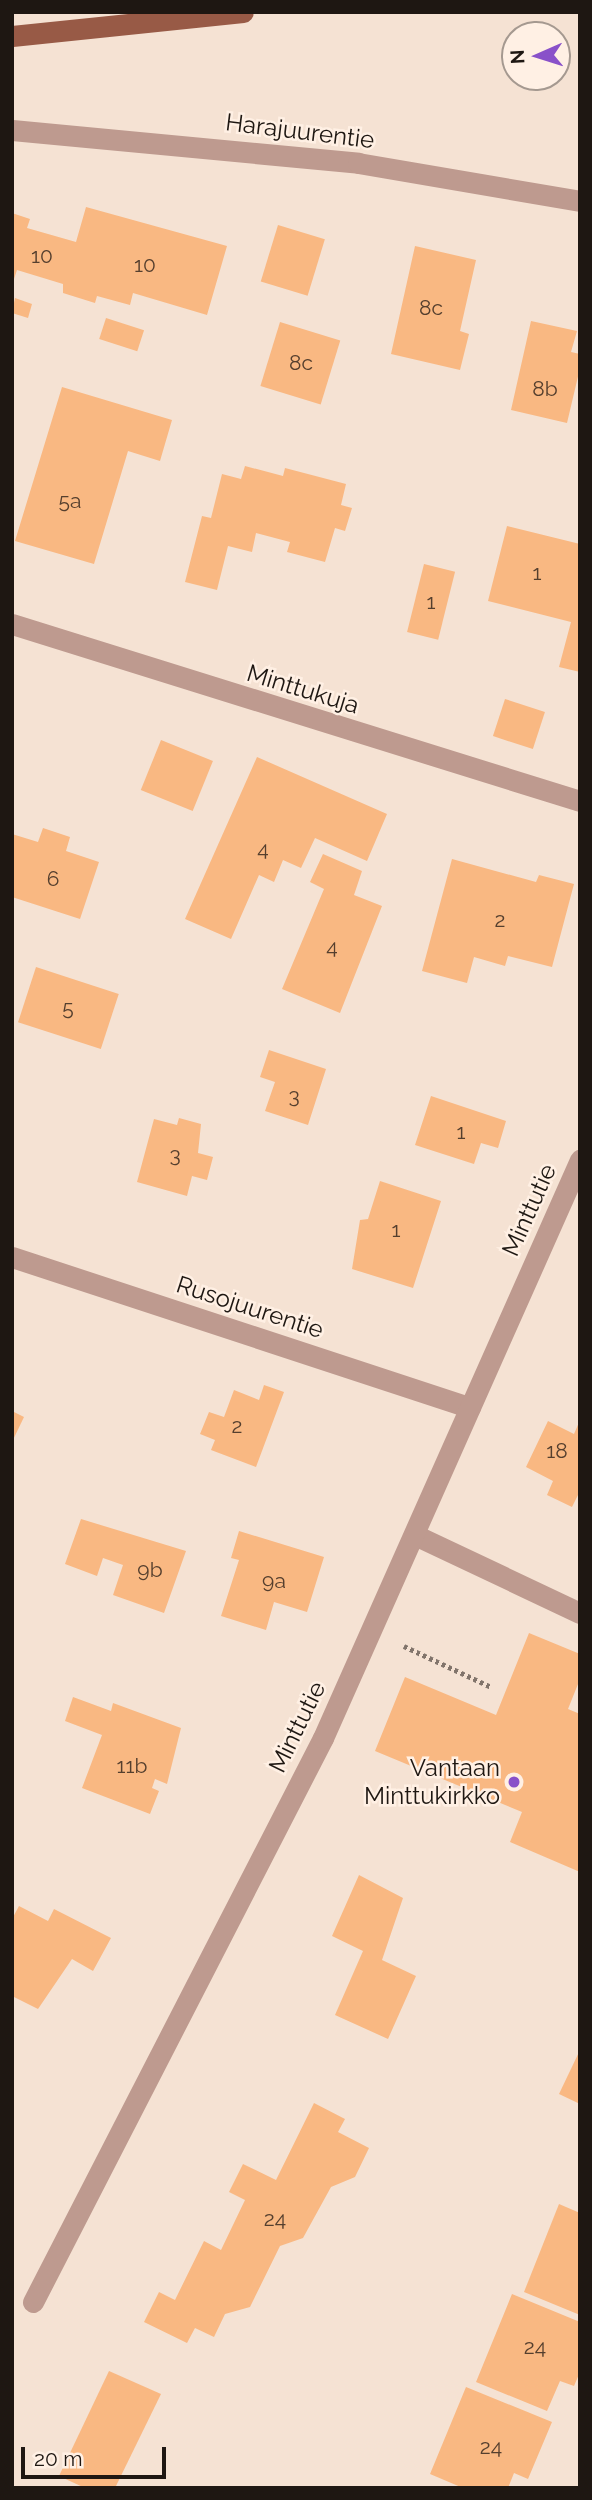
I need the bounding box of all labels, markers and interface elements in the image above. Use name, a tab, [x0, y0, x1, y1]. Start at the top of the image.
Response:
north arrow	[501, 21, 571, 91]
text: N	[506, 49, 528, 65]
street label: Harajuurentie	[224, 108, 376, 154]
house number: 10	[31, 243, 53, 269]
house number: 10	[134, 252, 156, 278]
house number: 8c	[419, 295, 443, 321]
house number: 8c	[289, 350, 313, 376]
house number: 8b	[532, 376, 558, 402]
house number: 5a	[59, 488, 81, 514]
house number: 1	[533, 560, 541, 586]
house number: 1	[427, 589, 435, 615]
street label: Minttukuja	[243, 658, 363, 720]
house number: 4	[257, 836, 269, 862]
house number: 6	[47, 866, 59, 892]
house number: 2	[495, 907, 505, 933]
house number: 4	[326, 934, 338, 960]
house number: 5	[62, 995, 74, 1021]
house number: 3	[288, 1083, 300, 1109]
house number: 1	[457, 1119, 465, 1145]
house number: 3	[169, 1142, 181, 1168]
street label: Minttutie	[496, 1159, 562, 1261]
house number: 1	[392, 1217, 400, 1243]
street label: Rusojuurentie	[173, 1270, 327, 1344]
house number: 2	[232, 1413, 242, 1439]
house number: 18	[546, 1438, 568, 1464]
house number: 9b	[137, 1557, 163, 1583]
house number: 9a	[262, 1568, 286, 1594]
street label: Minttutie	[263, 1677, 331, 1777]
house number: 11b	[117, 1753, 147, 1779]
place label: Vantaan Minttukirkko	[364, 1754, 500, 1810]
marker: Vantaan Minttukirkko	[506, 1774, 522, 1790]
house number: 24	[264, 2206, 286, 2232]
house number: 24	[524, 2334, 546, 2360]
scale bar	[24, 2434, 170, 2478]
house number: 24	[480, 2434, 502, 2460]
text: 20 m	[34, 2446, 82, 2471]

